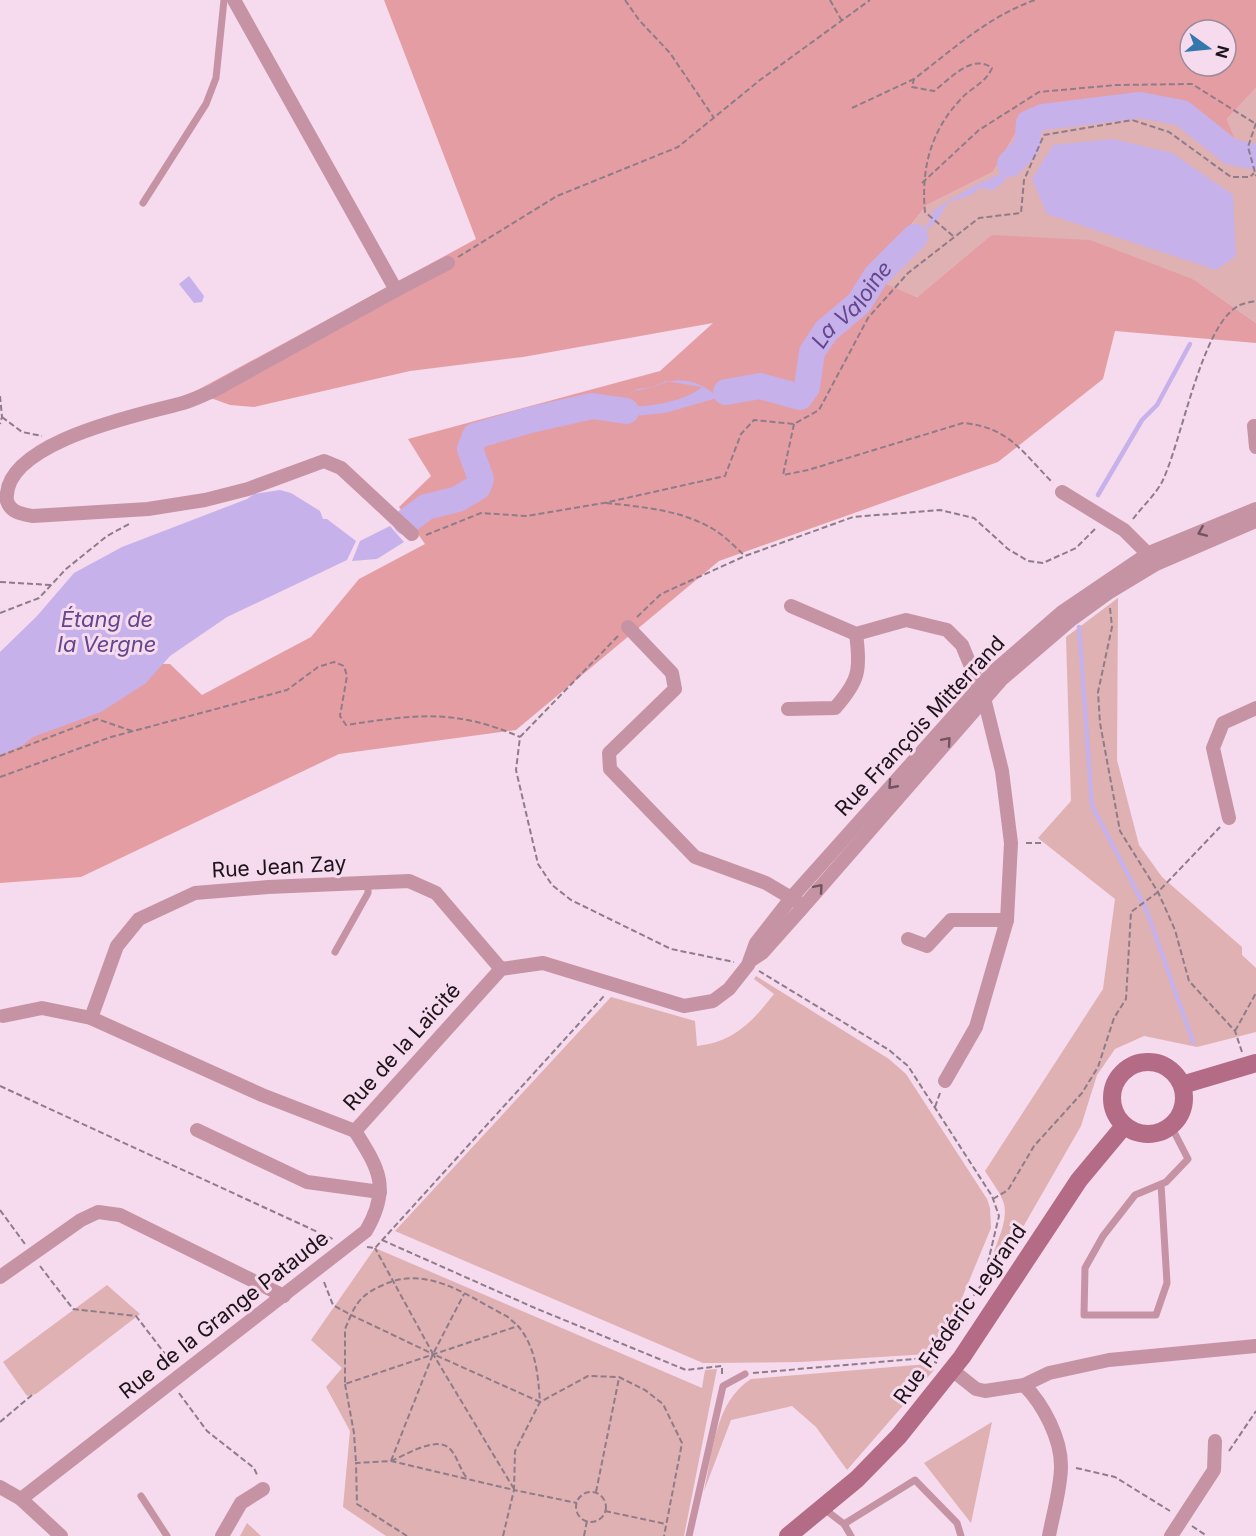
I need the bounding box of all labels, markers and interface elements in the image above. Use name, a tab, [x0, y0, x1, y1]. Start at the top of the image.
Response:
north arrow	[1178, 18, 1238, 78]
text: N	[1211, 43, 1234, 60]
water label: La Valoine	[805, 255, 897, 353]
one-way arrow	[1197, 525, 1208, 537]
water label: Étang de la Vergne	[58, 606, 156, 657]
street label: Rue François Mitterrand	[830, 630, 1010, 821]
one-way arrow	[940, 737, 951, 748]
one-way arrow	[888, 778, 899, 789]
street label: Rue Jean Zay	[211, 850, 347, 883]
one-way arrow	[812, 884, 823, 895]
street label: Rue de la Laïcité	[338, 978, 465, 1115]
street label: Rue Frédéric Legrand	[888, 1219, 1031, 1409]
street label: Rue de la Grange Pataude	[114, 1225, 333, 1404]

